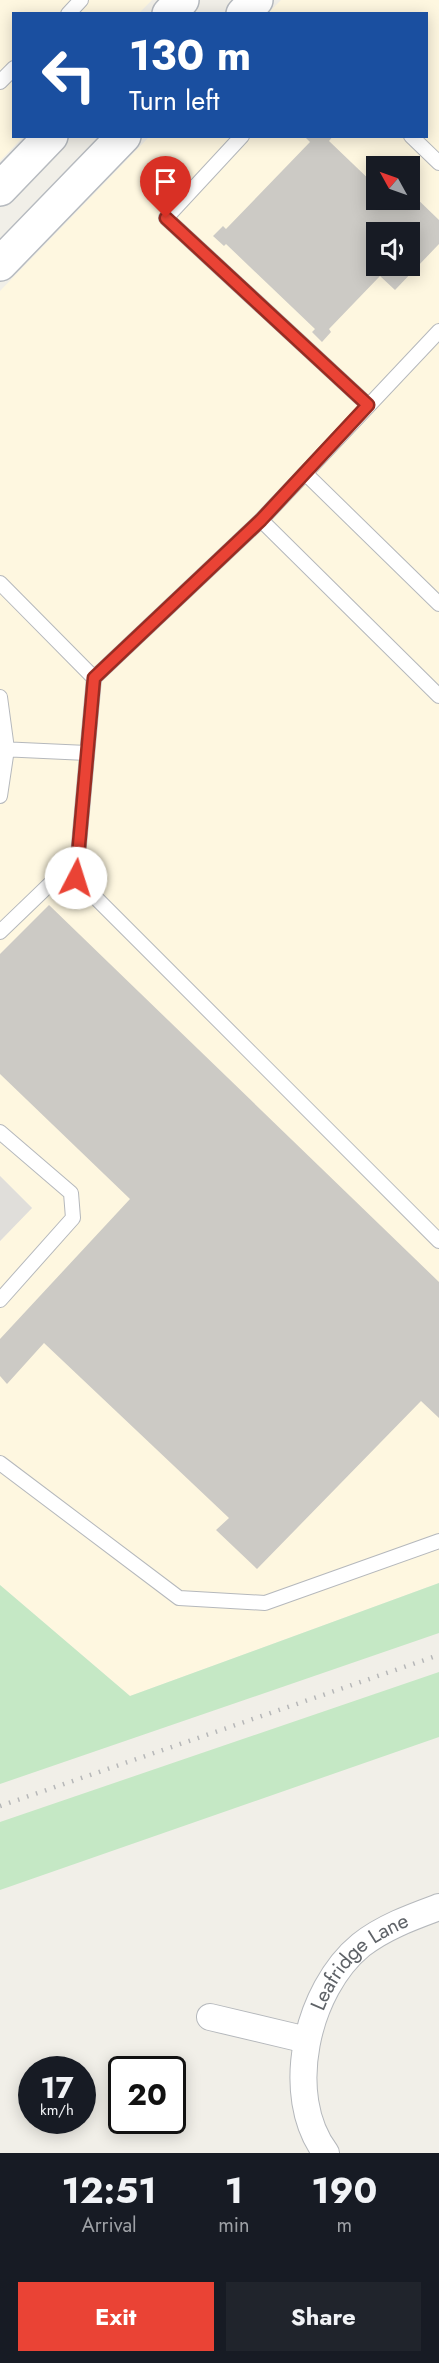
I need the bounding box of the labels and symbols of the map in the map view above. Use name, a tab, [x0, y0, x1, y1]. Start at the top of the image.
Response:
pin	[140, 156, 191, 218]
north arrow	[366, 156, 420, 210]
position arrow	[44, 846, 108, 910]
street label: Leafridge Lane	[303, 1905, 413, 2015]
speed limit sign: 20	[108, 2056, 186, 2134]

